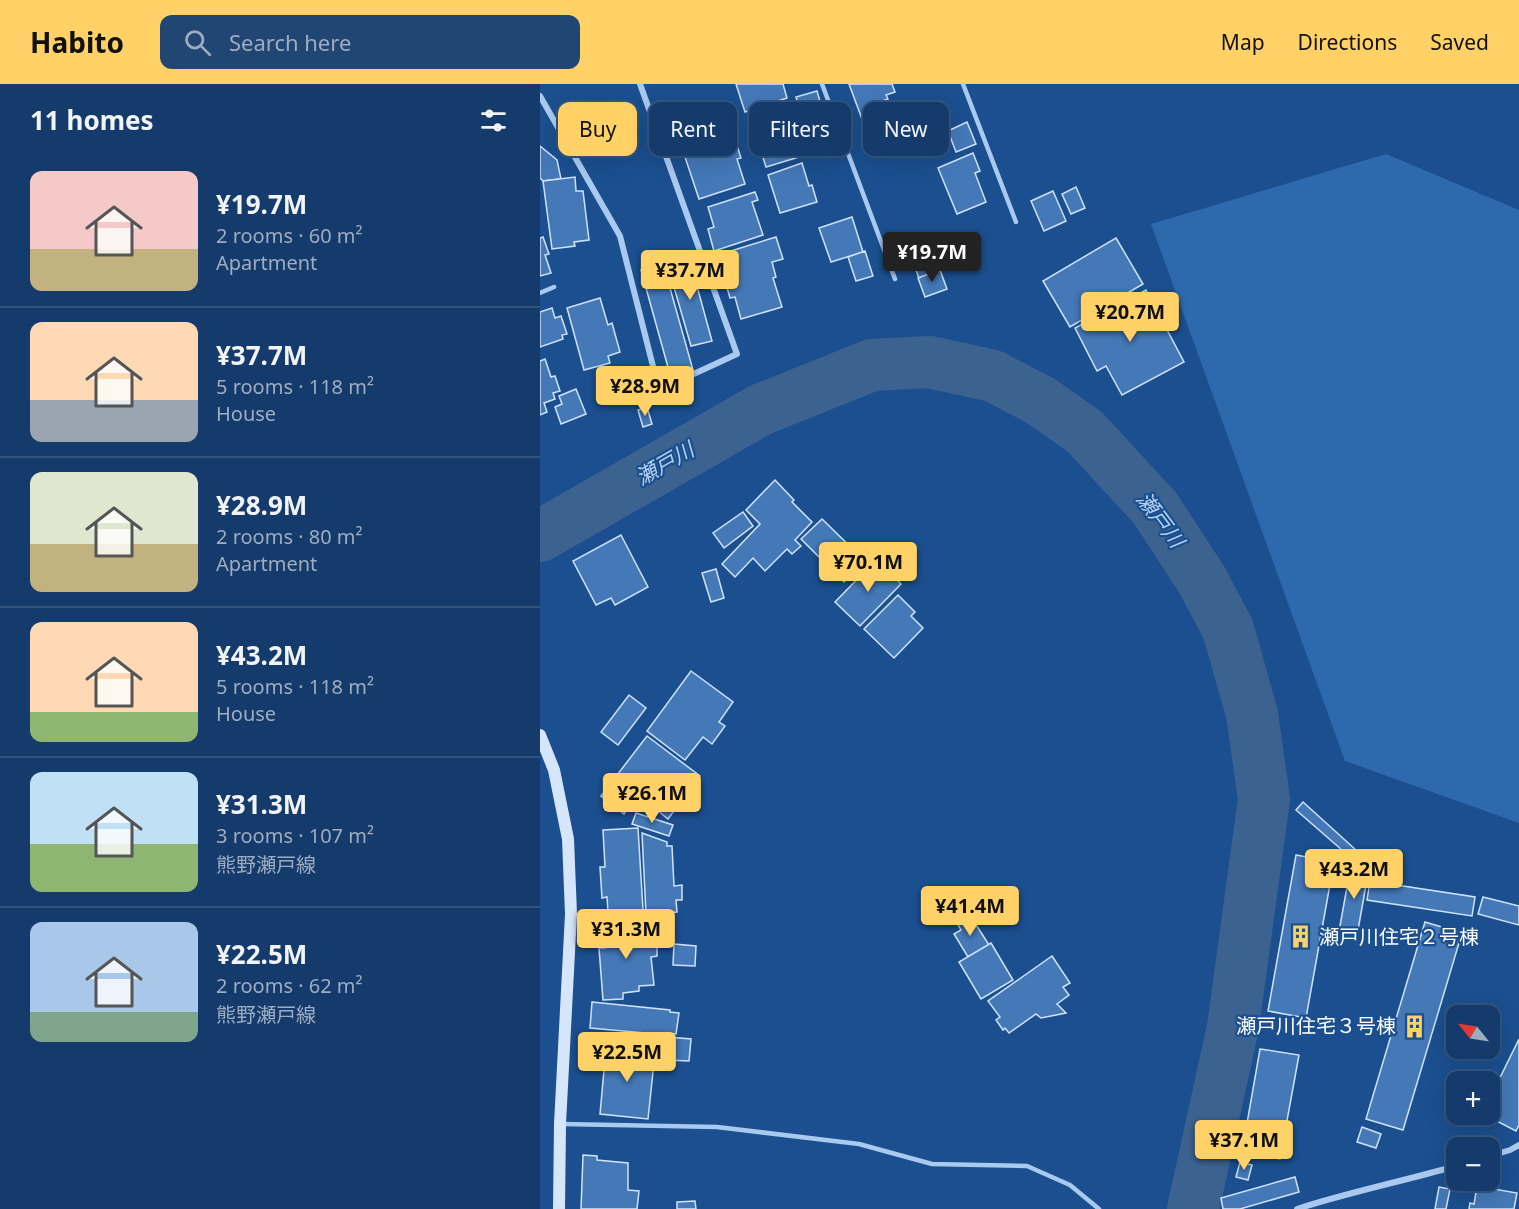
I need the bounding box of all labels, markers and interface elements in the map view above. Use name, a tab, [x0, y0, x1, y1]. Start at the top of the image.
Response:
search box	[160, 15, 580, 69]
text: Habito	[30, 23, 124, 61]
icon: search	[181, 26, 214, 59]
text: Search here	[229, 27, 351, 57]
text: Map	[1221, 28, 1265, 56]
text: Directions	[1298, 28, 1397, 56]
text: Saved	[1430, 28, 1489, 56]
text: 11 homes	[30, 102, 154, 138]
chip: Buy	[558, 102, 637, 156]
chip: Rent	[649, 102, 737, 156]
chip: Filters	[749, 102, 851, 156]
chip: New	[863, 102, 949, 156]
icon: filters	[477, 104, 510, 137]
text: ¥19.7M	[216, 186, 307, 222]
icon: home	[78, 195, 150, 267]
text: 2 rooms · 60 m²	[216, 222, 363, 249]
pin: ¥19.7M	[883, 232, 981, 283]
text: ¥19.7M	[897, 238, 967, 265]
text: Apartment	[216, 249, 317, 276]
pin: ¥37.7M	[641, 250, 739, 301]
text: ¥37.7M	[655, 256, 725, 283]
pin: ¥20.7M	[1081, 292, 1179, 343]
text: ¥20.7M	[1095, 298, 1165, 325]
text: ¥37.7M	[216, 337, 307, 373]
icon: home	[78, 346, 150, 418]
pin: ¥28.9M	[596, 366, 694, 417]
text: ¥28.9M	[610, 372, 680, 399]
text: 5 rooms · 118 m²	[216, 373, 374, 400]
text: House	[216, 400, 276, 427]
water label: 瀬戸川	[630, 434, 701, 491]
water label: 瀬戸川	[1131, 486, 1192, 555]
text: ¥28.9M	[216, 487, 307, 523]
icon: home	[78, 496, 150, 568]
text: 2 rooms · 80 m²	[216, 523, 363, 550]
pin: ¥70.1M	[819, 542, 917, 593]
text: ¥70.1M	[833, 548, 903, 575]
text: Apartment	[216, 550, 317, 577]
text: ¥43.2M	[216, 637, 307, 673]
icon: home	[78, 646, 150, 718]
text: 5 rooms · 118 m²	[216, 673, 374, 700]
text: House	[216, 700, 276, 727]
pin: ¥26.1M	[603, 773, 701, 824]
text: ¥26.1M	[617, 779, 687, 806]
text: ¥31.3M	[216, 786, 307, 822]
icon: home	[78, 796, 150, 868]
text: 3 rooms · 107 m²	[216, 822, 374, 849]
pin: ¥43.2M	[1305, 849, 1403, 900]
text: 熊野瀬戸線	[216, 851, 316, 878]
text: ¥43.2M	[1319, 855, 1389, 882]
pin: ¥41.4M	[921, 886, 1019, 937]
text: ¥41.4M	[935, 892, 1005, 919]
pin: ¥31.3M	[577, 909, 675, 960]
text: ¥31.3M	[591, 915, 661, 942]
place label: 瀬戸川住宅２号棟	[1319, 923, 1479, 950]
building icon: 瀬戸川住宅２号棟	[1288, 924, 1314, 950]
text: ¥22.5M	[216, 936, 307, 972]
icon: home	[78, 946, 150, 1018]
text: 2 rooms · 62 m²	[216, 972, 363, 999]
text: 熊野瀬戸線	[216, 1001, 316, 1028]
north arrow	[1446, 1005, 1500, 1059]
map controls	[1446, 1005, 1500, 1191]
place label: 瀬戸川住宅３号棟	[1236, 1012, 1396, 1039]
building icon: 瀬戸川住宅３号棟	[1401, 1013, 1427, 1039]
pin: ¥22.5M	[578, 1032, 676, 1083]
text: ¥22.5M	[592, 1038, 662, 1065]
button: +	[1446, 1071, 1500, 1125]
pin: ¥37.1M	[1195, 1120, 1293, 1171]
text: ¥37.1M	[1209, 1126, 1279, 1153]
button: −	[1446, 1137, 1500, 1191]

